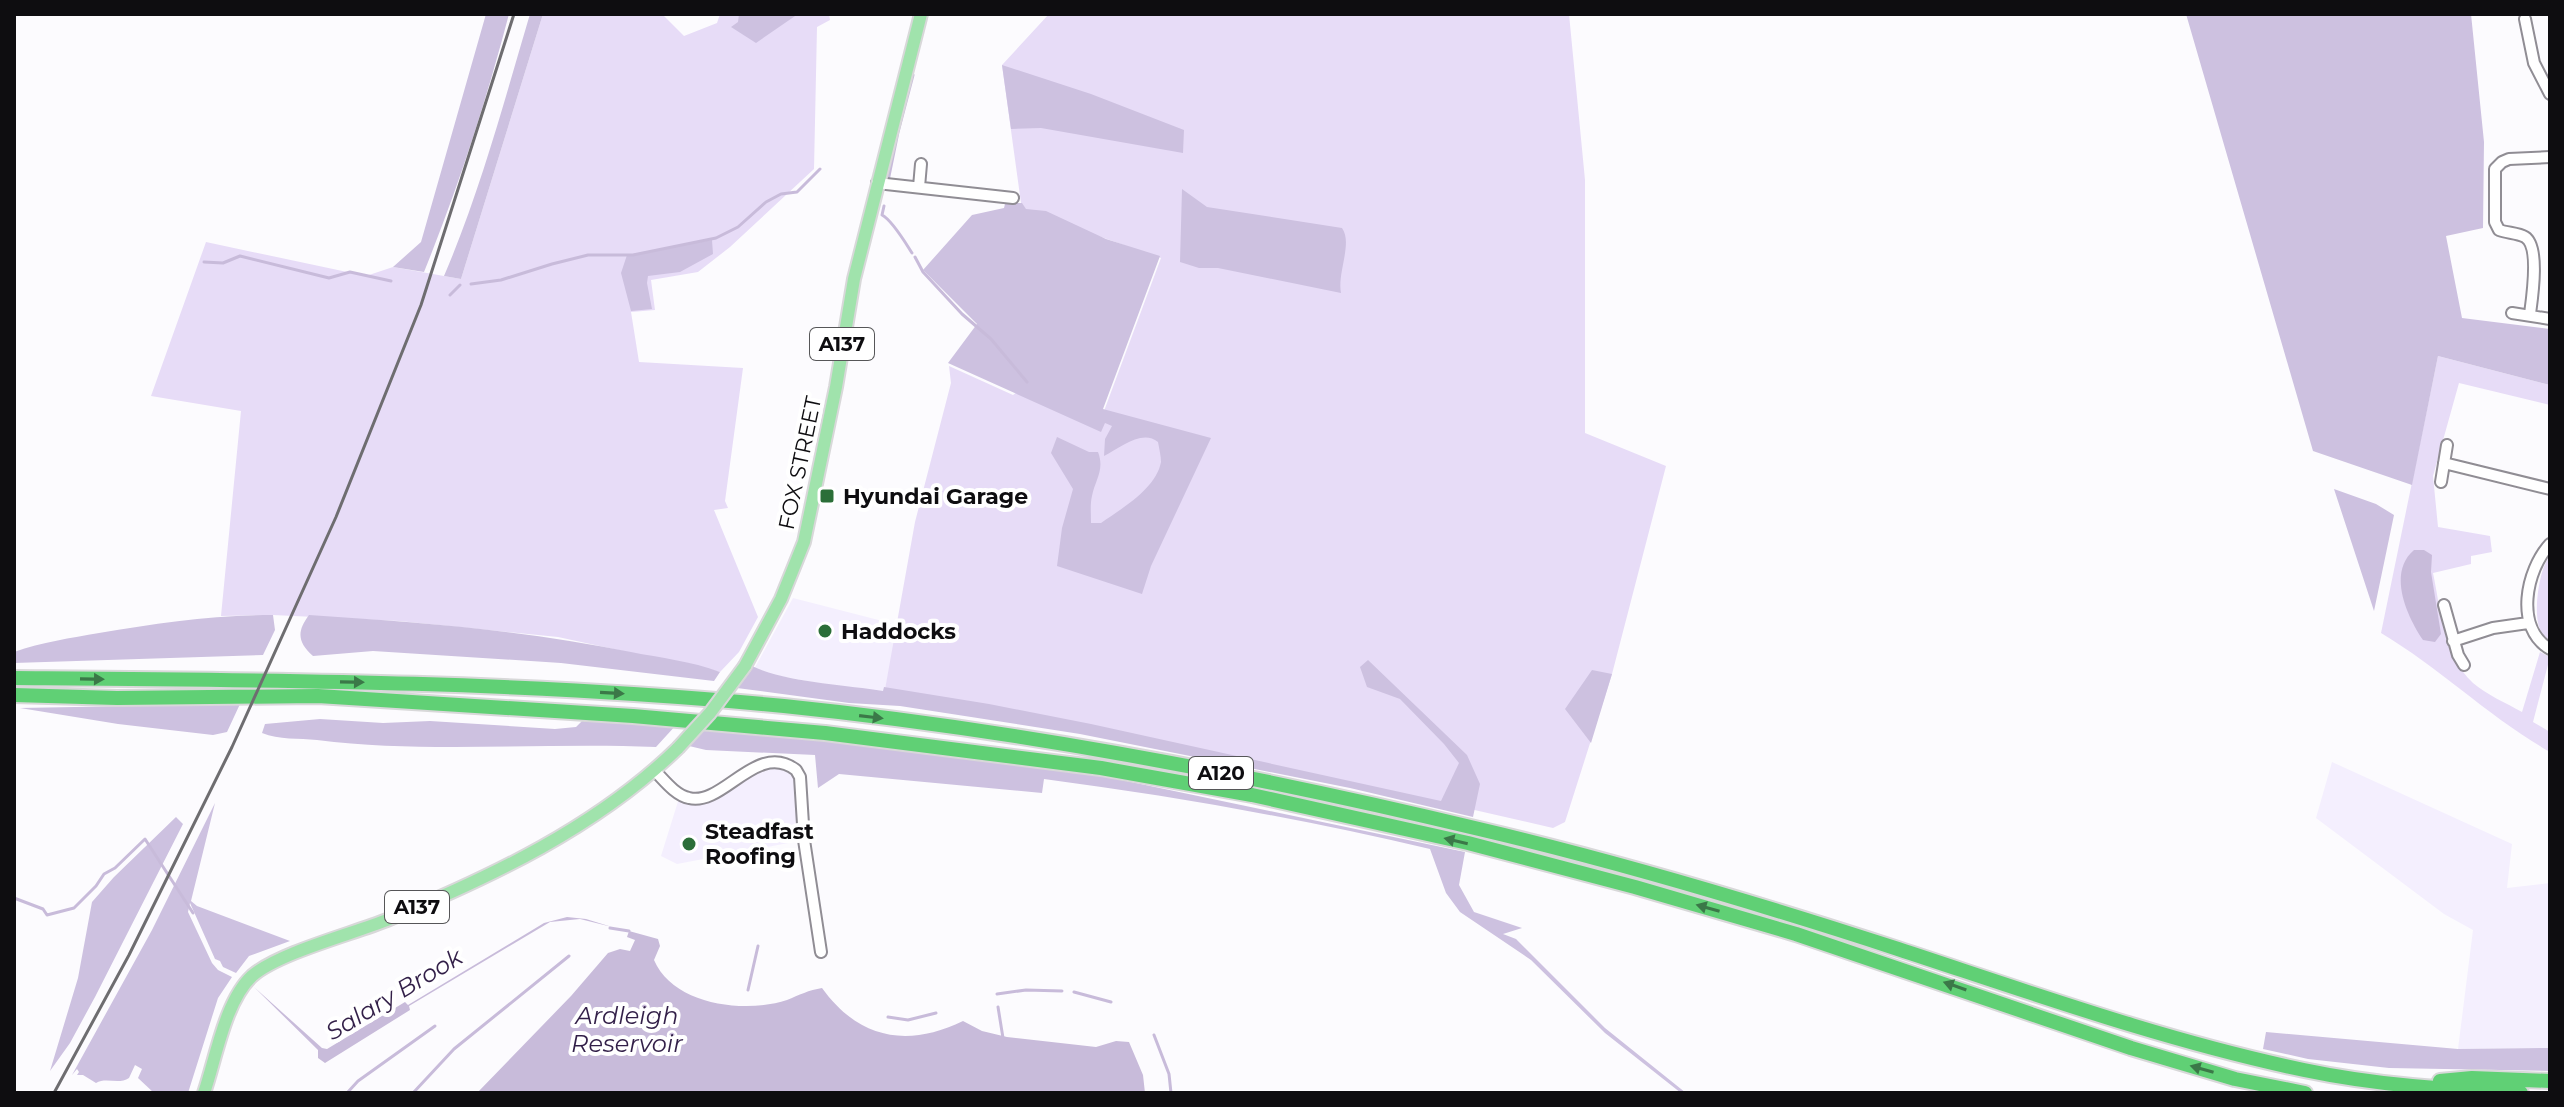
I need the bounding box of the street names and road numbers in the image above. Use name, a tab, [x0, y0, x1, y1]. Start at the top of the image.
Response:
road number: A137	[810, 328, 874, 360]
street label: FOX STREET	[773, 393, 827, 532]
road number: A120	[1189, 757, 1253, 789]
road number: A137	[385, 891, 449, 923]

